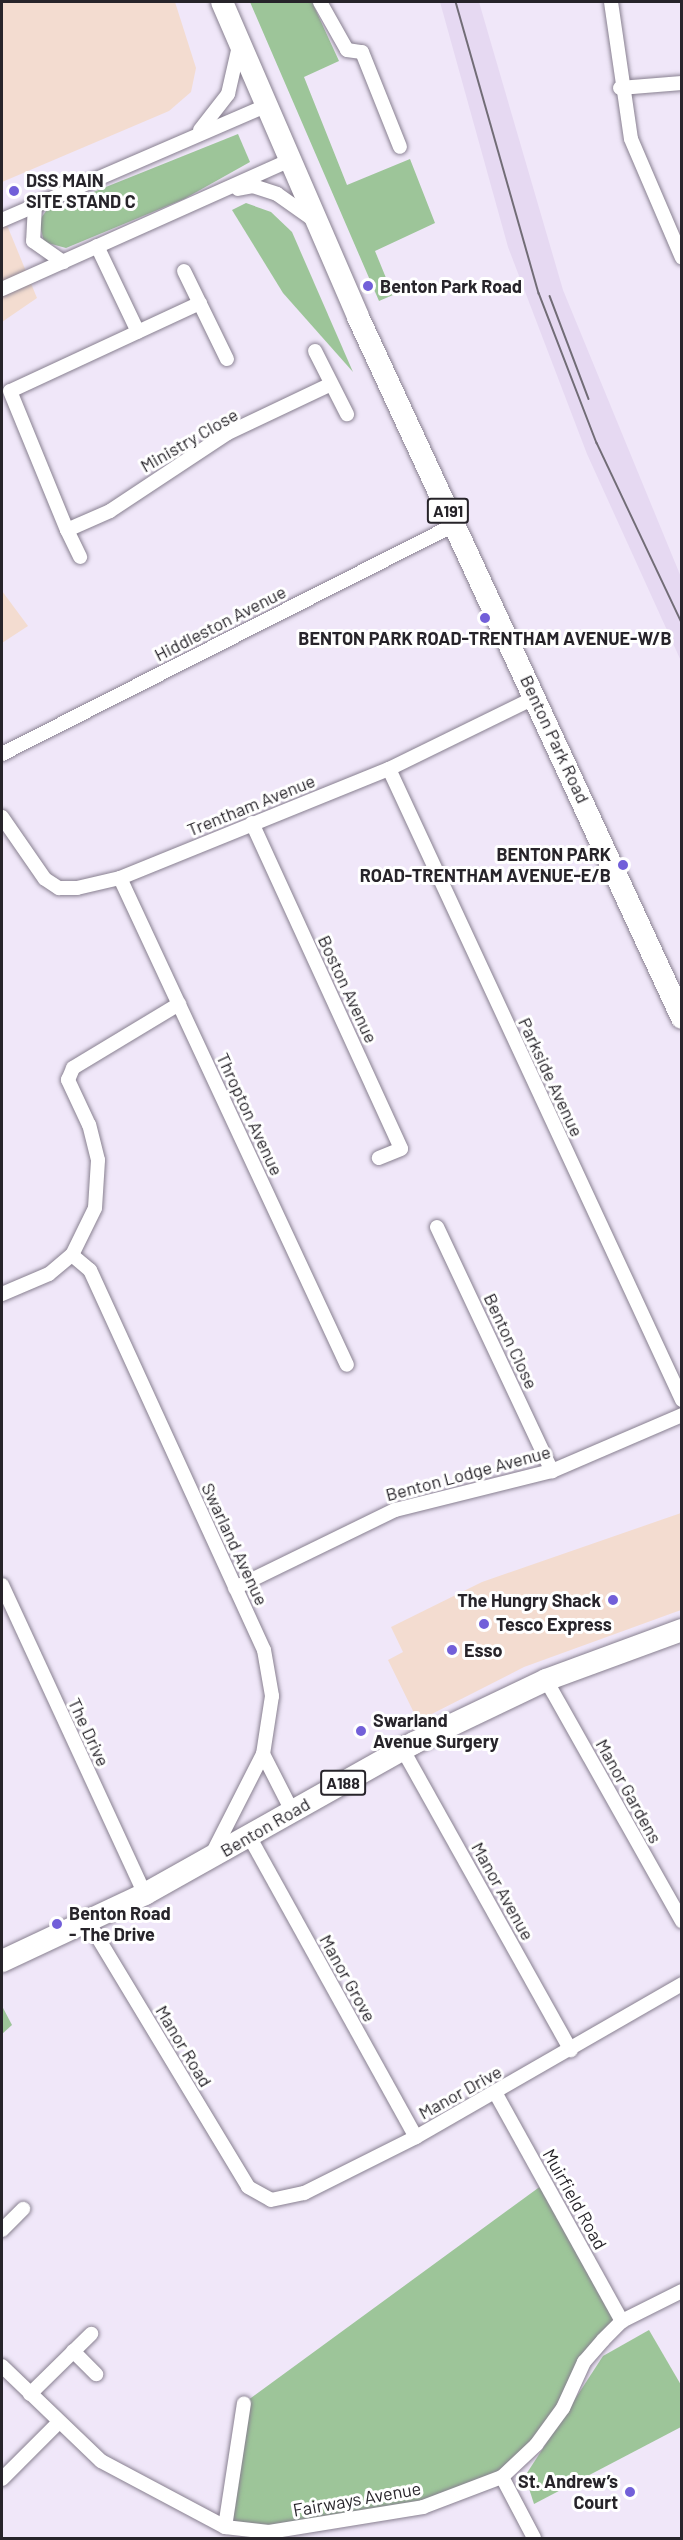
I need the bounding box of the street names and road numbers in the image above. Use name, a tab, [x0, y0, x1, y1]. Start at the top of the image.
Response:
street label: Ministry Close	[136, 403, 242, 477]
road number: A191	[426, 498, 470, 524]
street label: Hiddleston Avenue	[151, 581, 289, 665]
street label: Benton Park Road	[516, 672, 594, 806]
street label: Trentham Avenue	[184, 769, 318, 841]
street label: Boston Avenue	[314, 932, 382, 1046]
street label: Parkside Avenue	[514, 1014, 588, 1140]
street label: Thropton Avenue	[212, 1049, 288, 1179]
street label: Benton Close	[479, 1290, 543, 1392]
street label: Benton Lodge Avenue	[383, 1441, 553, 1505]
street label: Swarland Avenue	[197, 1479, 273, 1609]
street label: The Drive	[64, 1694, 114, 1770]
street label: Manor Gardens	[591, 1735, 667, 1847]
road number: A188	[319, 1770, 367, 1796]
street label: Benton Road	[216, 1793, 314, 1861]
street label: Manor Avenue	[467, 1838, 539, 1944]
street label: Manor Grove	[315, 1931, 381, 2025]
street label: Manor Road	[151, 2001, 217, 2091]
street label: Manor Drive	[415, 2060, 505, 2124]
street label: Muirfield Road	[538, 2145, 612, 2253]
street label: Fairways Avenue	[291, 2477, 423, 2521]

